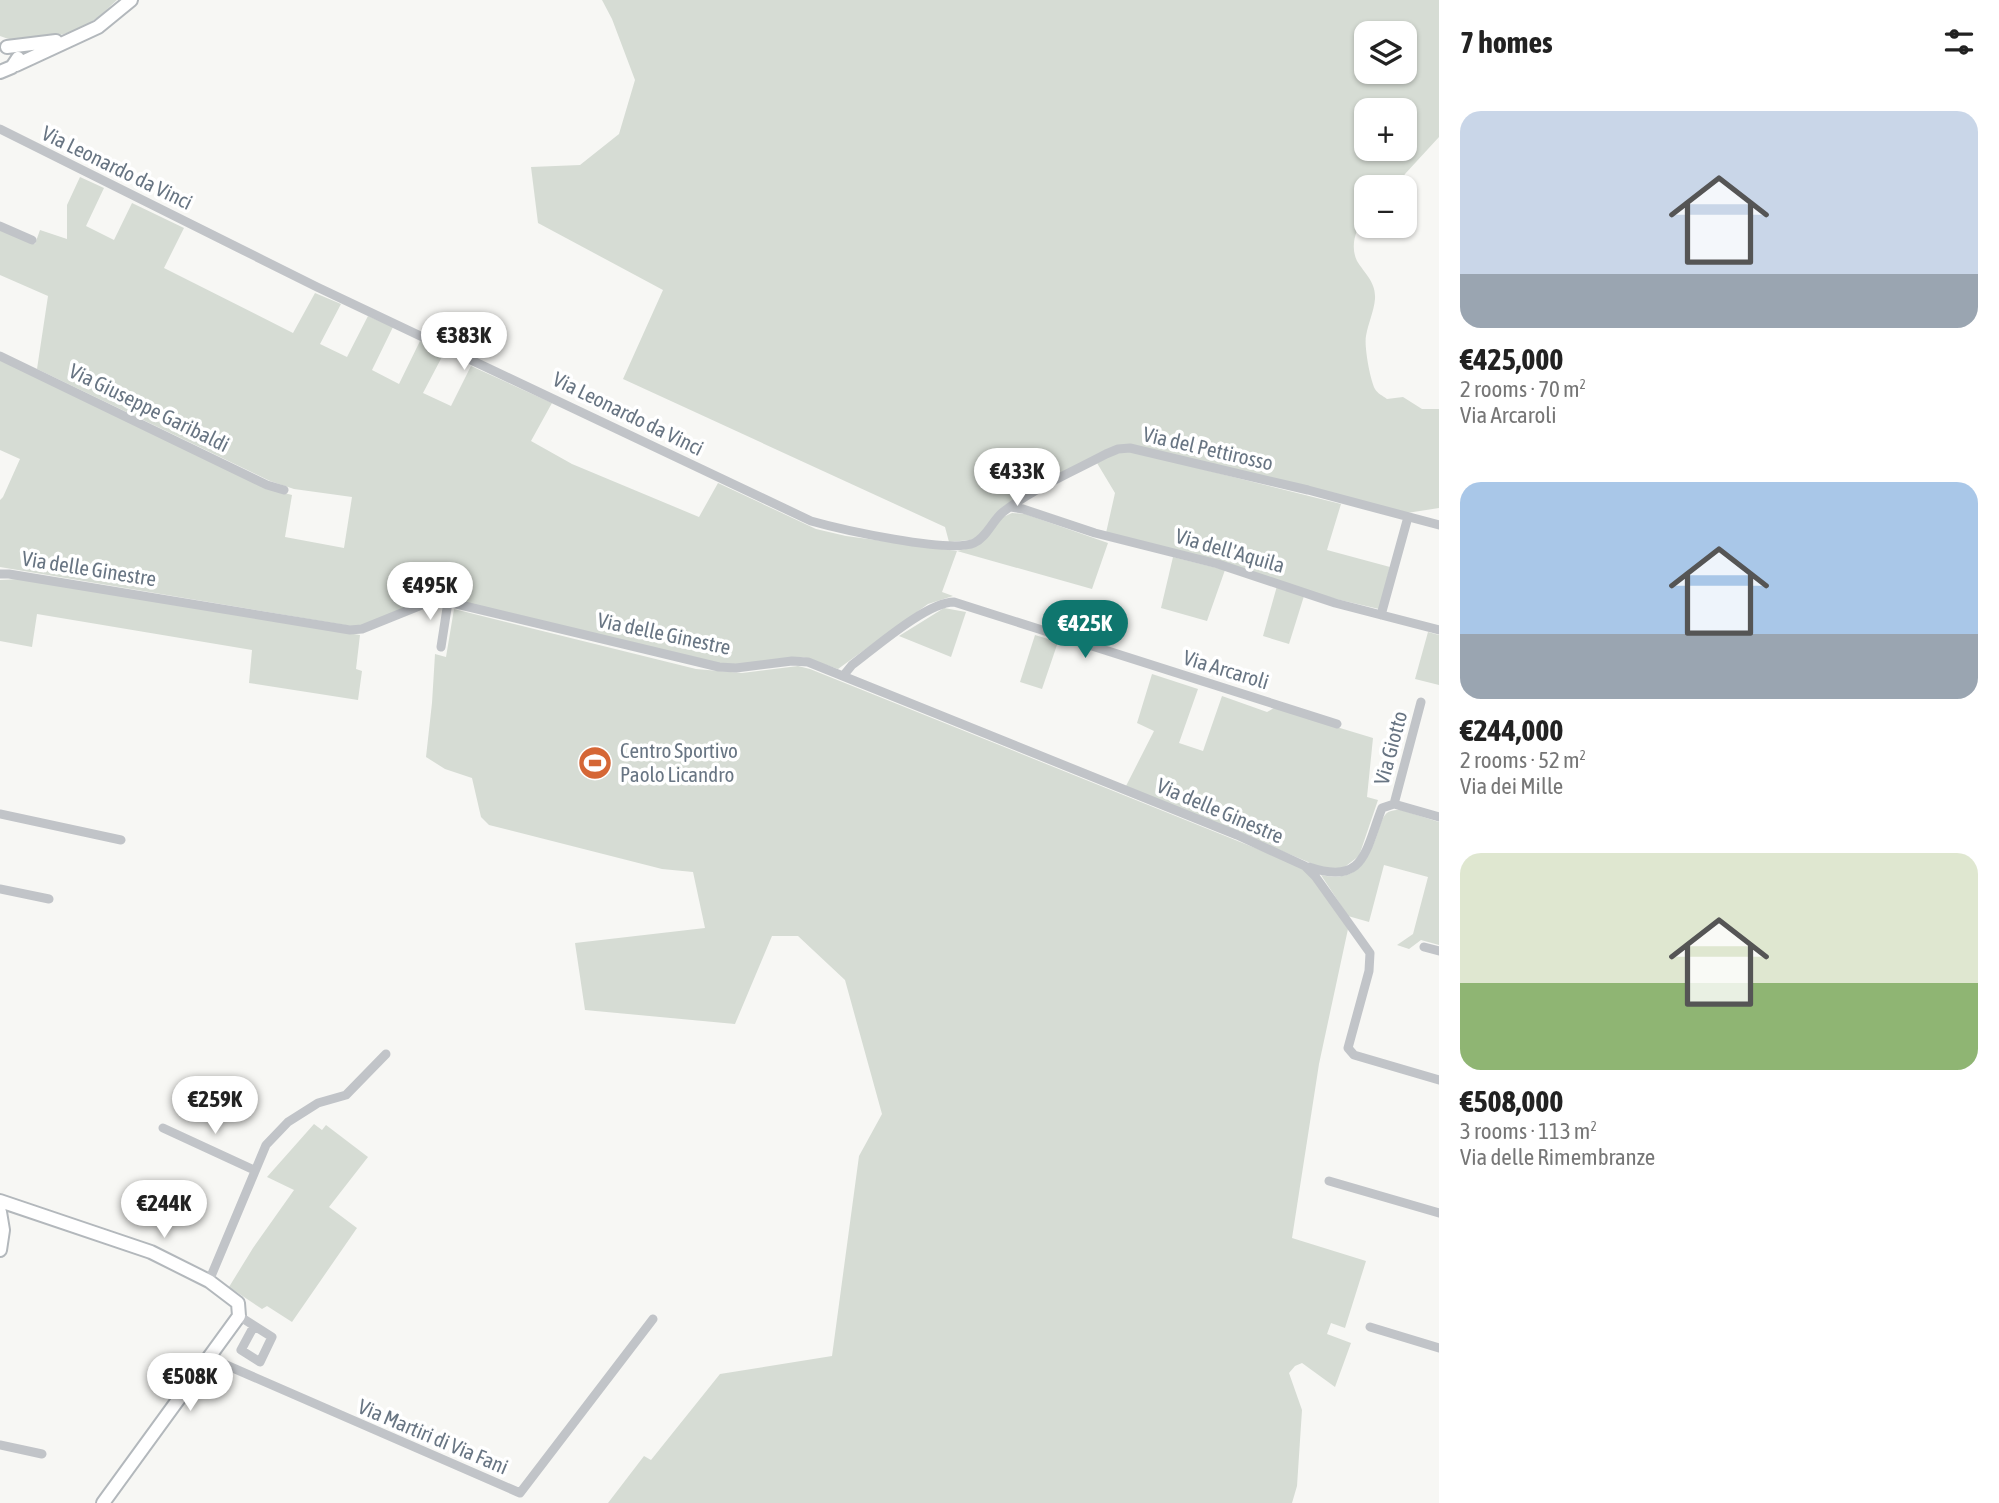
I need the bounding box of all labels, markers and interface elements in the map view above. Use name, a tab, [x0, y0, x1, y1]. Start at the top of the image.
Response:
map controls	[1354, 21, 1417, 238]
button: layers	[1354, 21, 1417, 84]
icon: filters	[1940, 23, 1978, 61]
text: 7 homes	[1460, 25, 1553, 59]
button: +	[1354, 98, 1417, 161]
street label: Via Leonardo da Vinci	[38, 120, 197, 214]
icon: home	[1656, 157, 1782, 283]
button: −	[1354, 175, 1417, 238]
pin: €383K	[415, 312, 513, 372]
text: €383K	[437, 322, 491, 348]
text: €425,000	[1460, 342, 1563, 376]
street label: Via Giuseppe Garibaldi	[66, 358, 233, 456]
street label: Via Leonardo da Vinci	[549, 366, 708, 460]
text: 2 rooms · 70 m²	[1460, 376, 1586, 402]
text: Via Arcaroli	[1460, 402, 1557, 428]
street label: Via del Pettirosso	[1141, 421, 1276, 475]
pin: €433K	[968, 448, 1066, 508]
text: €433K	[990, 458, 1044, 484]
street label: Via dell'Aquila	[1173, 523, 1288, 577]
icon: home	[1656, 528, 1782, 654]
street label: Via delle Ginestre	[20, 546, 158, 590]
pin: €495K	[381, 562, 479, 622]
text: €495K	[403, 572, 457, 598]
pin: €425K	[1036, 600, 1134, 660]
street label: Via delle Ginestre	[595, 607, 733, 659]
text: €425K	[1058, 610, 1112, 636]
street label: Via Arcaroli	[1181, 645, 1272, 693]
street label: Via Giotto	[1369, 708, 1411, 787]
text: €244,000	[1460, 713, 1563, 747]
place label: Centro Sportivo Paolo Licandro	[620, 738, 738, 786]
sports icon: Centro Sportivo Paolo Licandro	[576, 744, 614, 782]
text: 2 rooms · 52 m²	[1460, 747, 1586, 773]
street label: Via delle Ginestre	[1153, 773, 1287, 848]
text: Via dei Mille	[1460, 773, 1563, 799]
icon: home	[1656, 899, 1782, 1025]
pin: €259K	[166, 1076, 264, 1136]
text: €508,000	[1460, 1084, 1563, 1118]
text: €259K	[188, 1086, 242, 1112]
text: 3 rooms · 113 m²	[1460, 1118, 1597, 1144]
text: Via delle Rimembranze	[1460, 1144, 1655, 1170]
pin: €244K	[115, 1180, 213, 1240]
text: €244K	[137, 1190, 191, 1216]
pin: €508K	[141, 1354, 239, 1413]
text: €508K	[163, 1363, 217, 1389]
street label: Via Martiri di Via Fani	[355, 1394, 512, 1479]

